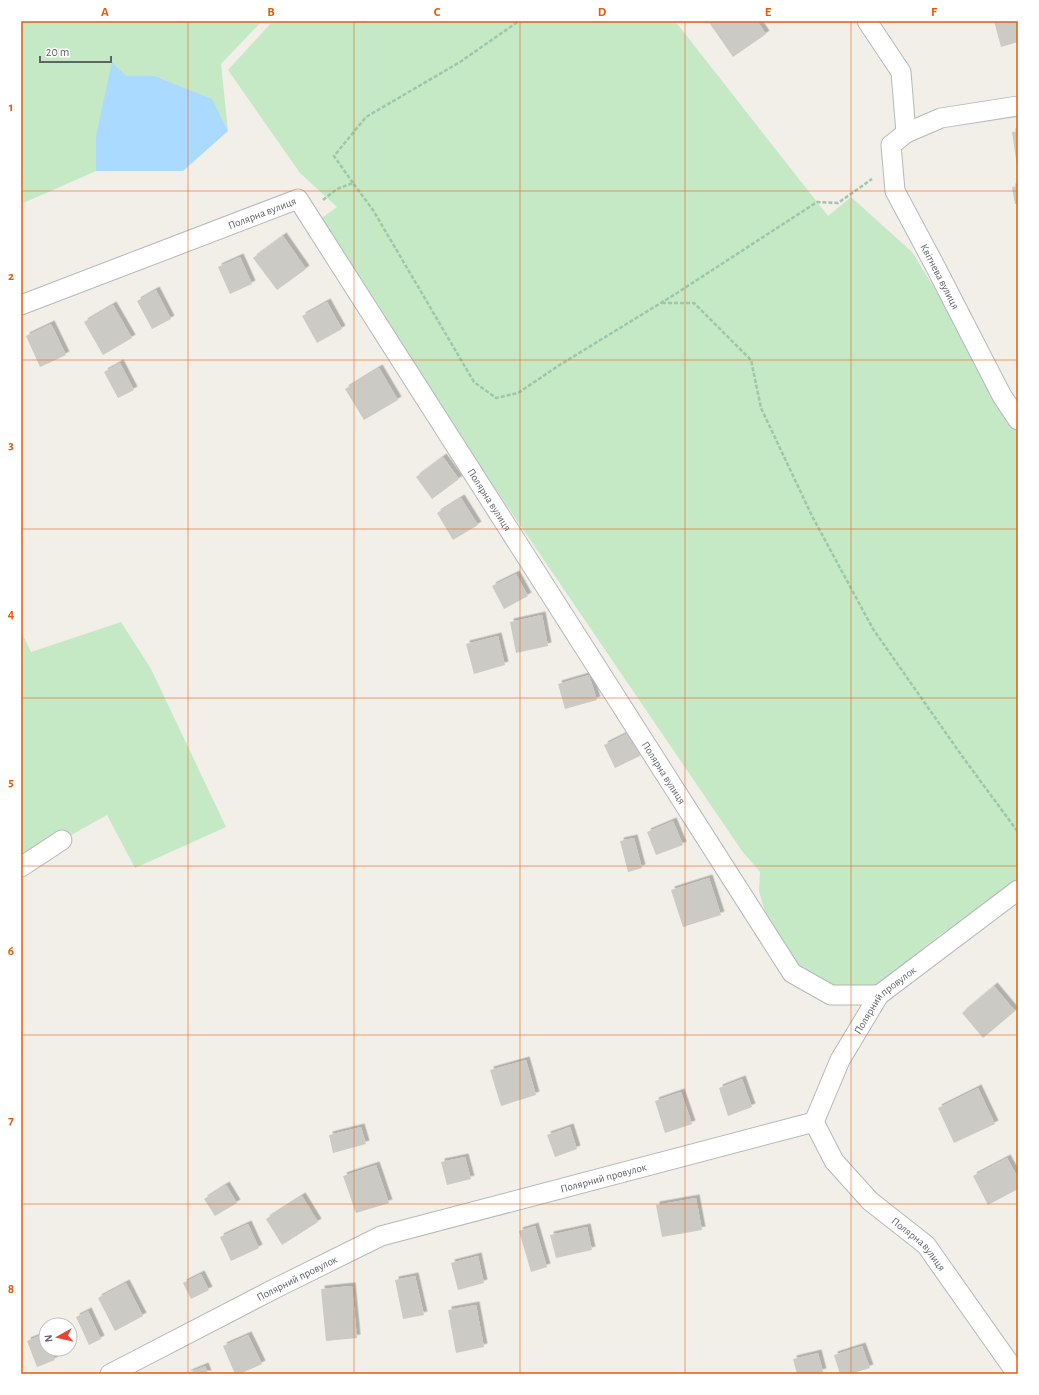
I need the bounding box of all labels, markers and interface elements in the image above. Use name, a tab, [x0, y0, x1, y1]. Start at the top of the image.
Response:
text: A	[101, 6, 109, 19]
text: B	[267, 6, 275, 19]
text: C	[434, 6, 441, 19]
text: D	[598, 6, 607, 19]
text: E	[765, 6, 772, 19]
text: F	[931, 6, 938, 19]
scale bar	[40, 38, 111, 64]
text: 20 m	[46, 46, 69, 58]
text: 1	[9, 101, 13, 114]
street label: Полярна вулиця	[227, 195, 298, 231]
street label: Квітнева вулиця	[918, 242, 961, 311]
text: 2	[8, 270, 14, 283]
text: 3	[8, 439, 14, 452]
street label: Полярна вулиця	[465, 466, 513, 533]
text: 4	[8, 608, 15, 621]
street label: Полярна вулиця	[640, 740, 688, 806]
text: 5	[8, 776, 14, 789]
text: 6	[8, 945, 14, 958]
street label: Полярний провулок	[852, 964, 918, 1036]
text: 7	[8, 1114, 14, 1127]
street label: Полярний провулок	[559, 1161, 648, 1195]
street label: Полярна вулиця	[889, 1215, 947, 1273]
street label: Полярний провулок	[255, 1254, 339, 1303]
text: 8	[8, 1283, 14, 1296]
north arrow	[38, 1317, 78, 1357]
text: N	[43, 1334, 55, 1343]

